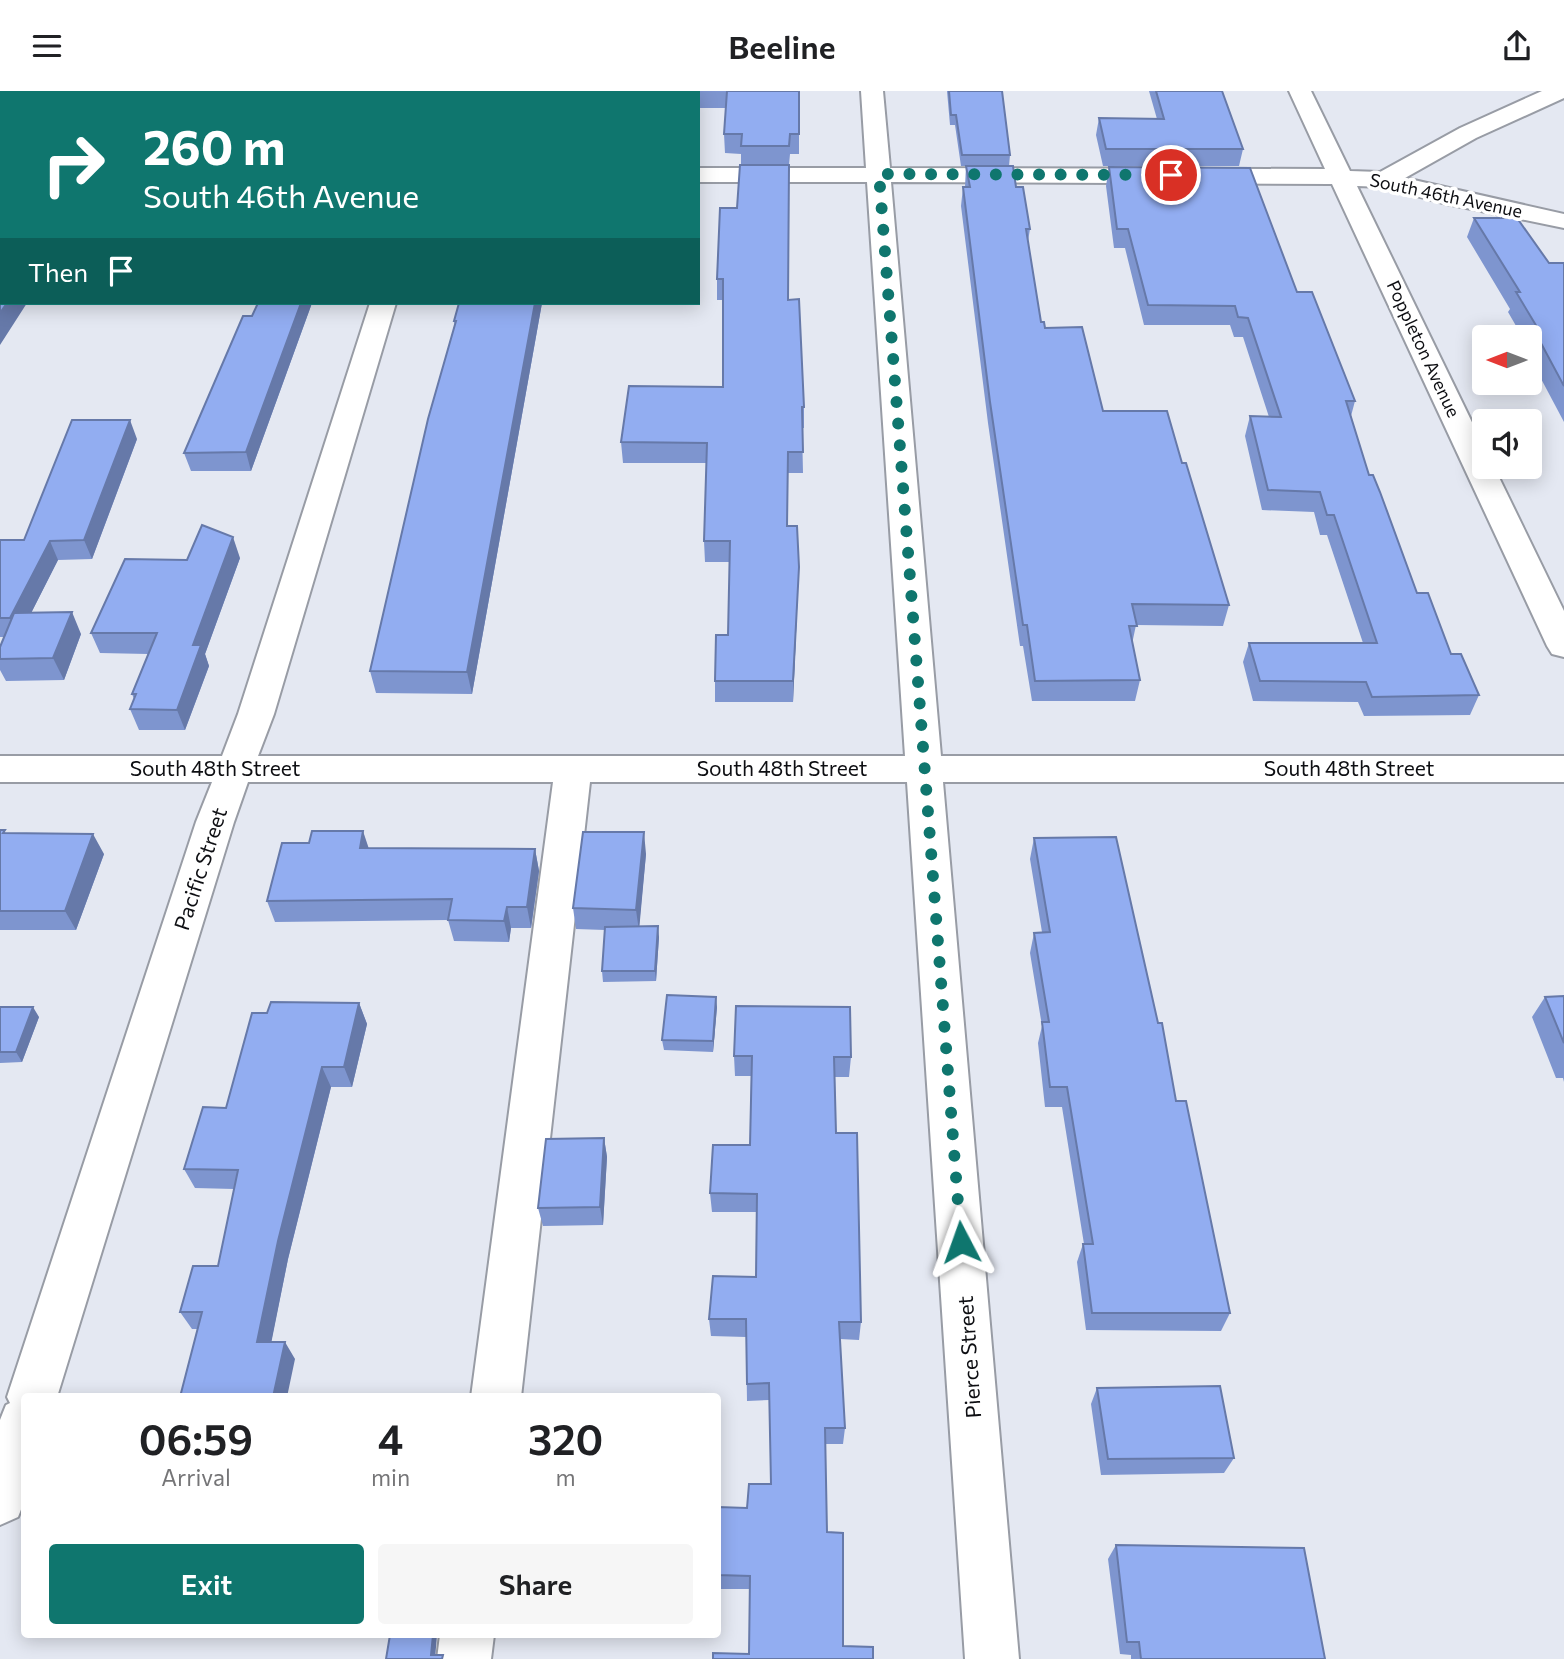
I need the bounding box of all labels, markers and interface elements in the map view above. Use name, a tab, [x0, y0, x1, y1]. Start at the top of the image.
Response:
text: Beeline	[728, 26, 836, 66]
icon: menu	[28, 27, 66, 65]
icon: share	[1498, 27, 1536, 65]
text: 260 m	[143, 115, 285, 175]
icon: right	[28, 119, 119, 210]
pin	[1141, 145, 1201, 205]
icon: arrive	[1152, 156, 1190, 194]
street label: South 46th Avenue	[1368, 168, 1524, 222]
text: South 46th Avenue	[143, 175, 419, 215]
icon: arrive	[102, 252, 140, 290]
text: Then	[28, 256, 88, 287]
street label: Poppleton Avenue	[1383, 277, 1465, 421]
north arrow	[1472, 325, 1542, 395]
map controls	[1472, 325, 1542, 479]
button: sound	[1472, 409, 1542, 479]
street label: South 48th Street	[130, 755, 300, 780]
street label: South 48th Street	[697, 755, 867, 780]
street label: South 48th Street	[1264, 755, 1434, 780]
street label: Pacific Street	[168, 804, 231, 933]
position arrow	[924, 1205, 998, 1279]
street label: Pierce Street	[952, 1295, 985, 1419]
text: 06:59	[139, 1412, 253, 1464]
text: 4	[378, 1412, 403, 1464]
text: 320	[528, 1412, 603, 1464]
text: Arrival	[161, 1463, 231, 1491]
text: min	[371, 1463, 410, 1491]
text: m	[555, 1463, 576, 1491]
button: Exit	[49, 1544, 364, 1624]
button: Share	[378, 1544, 693, 1624]

